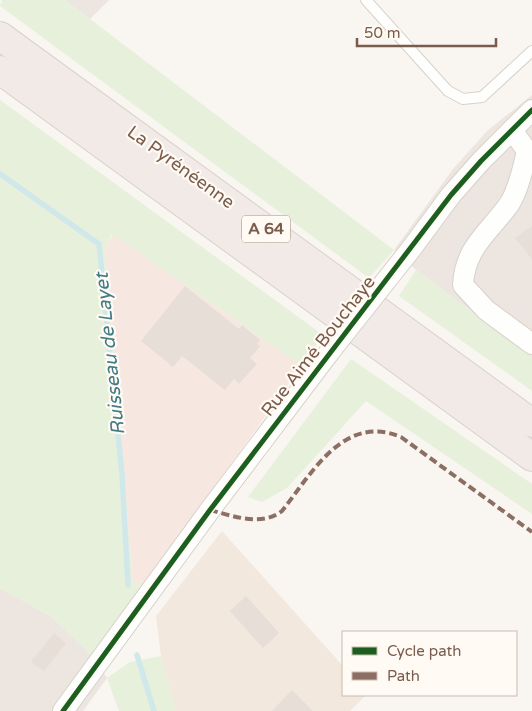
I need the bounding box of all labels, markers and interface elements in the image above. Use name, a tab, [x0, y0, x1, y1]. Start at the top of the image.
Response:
scale bar	[357, 15, 496, 47]
text: 50 m	[364, 24, 401, 42]
street label: La Pyrénéenne	[123, 121, 239, 213]
road number: A 64	[242, 215, 290, 242]
water label: Ruisseau de Layet	[90, 269, 129, 436]
street label: Rue Aimé Bouchaye	[256, 271, 380, 421]
legend	[342, 631, 517, 696]
text: Cycle path	[387, 642, 461, 660]
text: Path	[387, 667, 420, 685]

